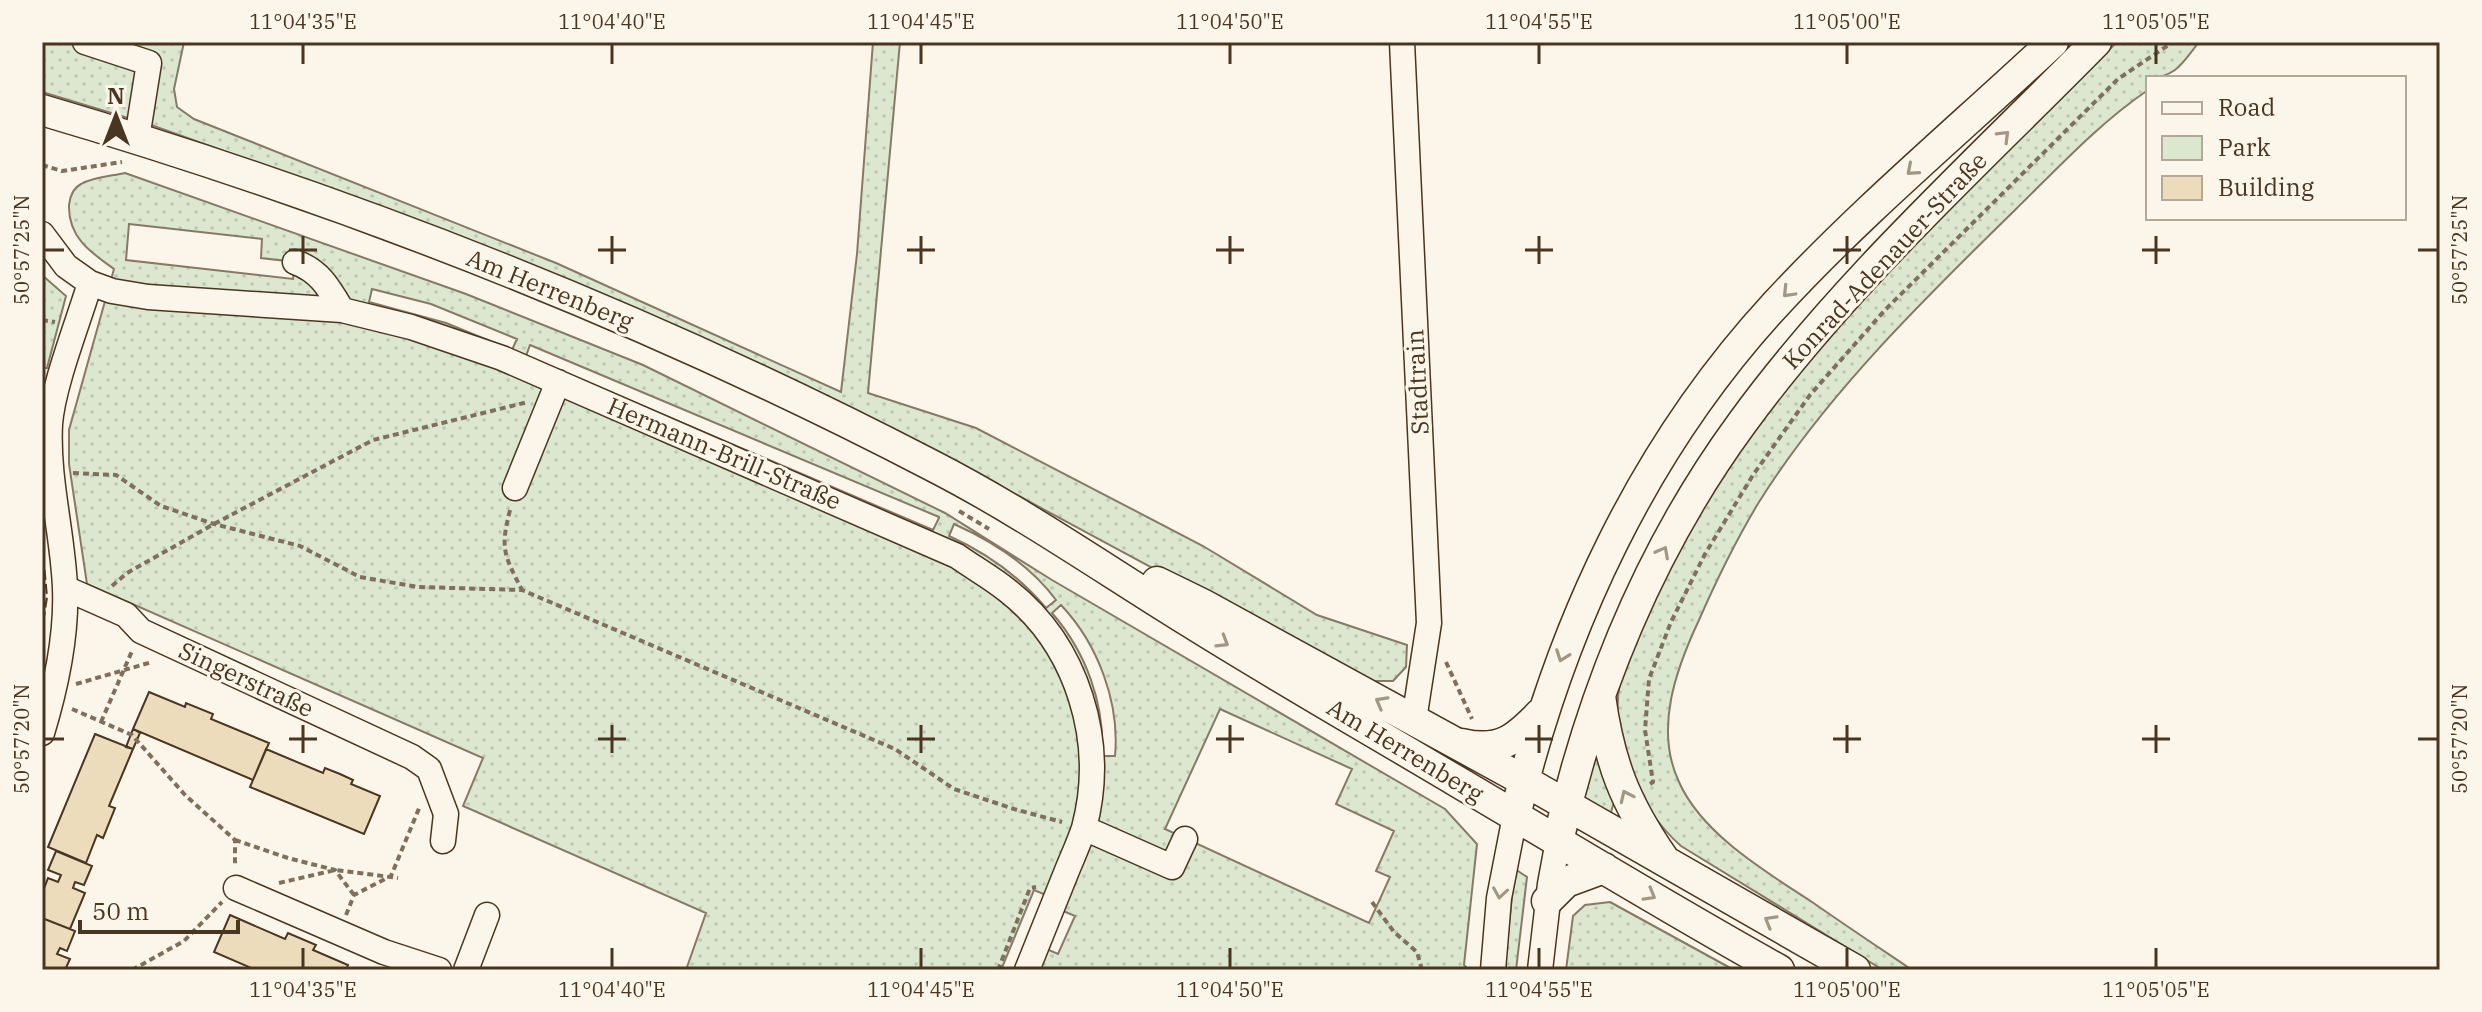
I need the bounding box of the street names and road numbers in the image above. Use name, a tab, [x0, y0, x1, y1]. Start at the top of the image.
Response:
street label: Konrad-Adenauer-Straße	[1775, 145, 1994, 376]
street label: Am Herrenberg	[462, 241, 639, 337]
street label: Stadtrain	[1398, 329, 1436, 436]
street label: Hermann-Brill-Straße	[603, 389, 846, 517]
street label: Singerstraße	[174, 634, 319, 724]
street label: Am Herrenberg	[1321, 691, 1490, 810]

